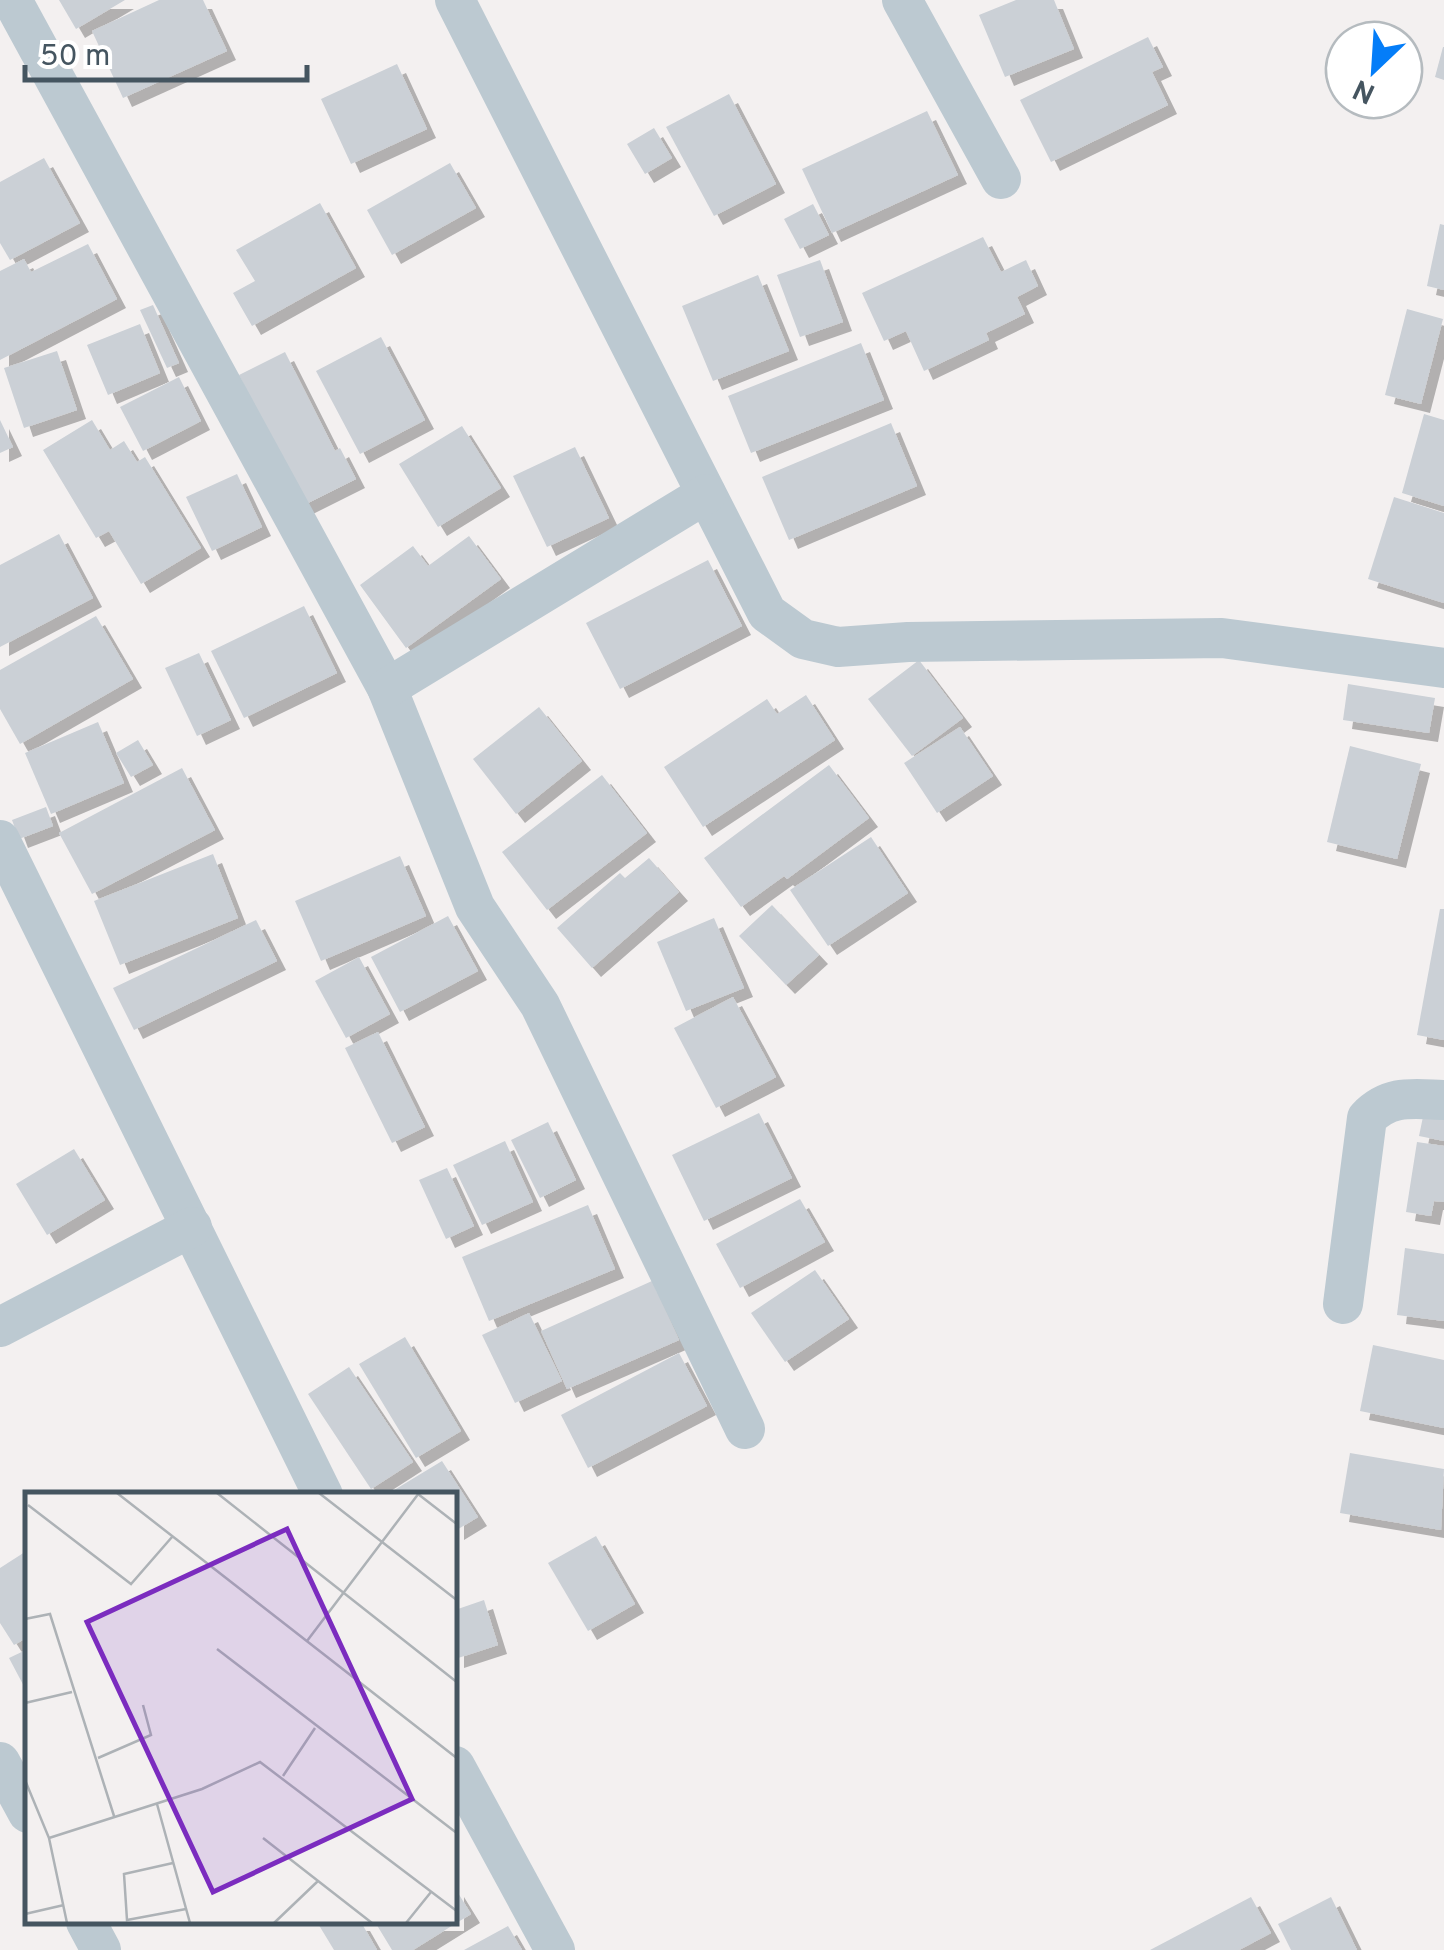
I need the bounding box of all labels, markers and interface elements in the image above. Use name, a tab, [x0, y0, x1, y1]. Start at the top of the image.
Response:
scale bar	[25, 20, 308, 82]
north arrow	[1324, 20, 1424, 120]
text: 50 m	[40, 39, 110, 76]
text: N	[1348, 69, 1381, 111]
inset map	[25, 1492, 458, 1925]

